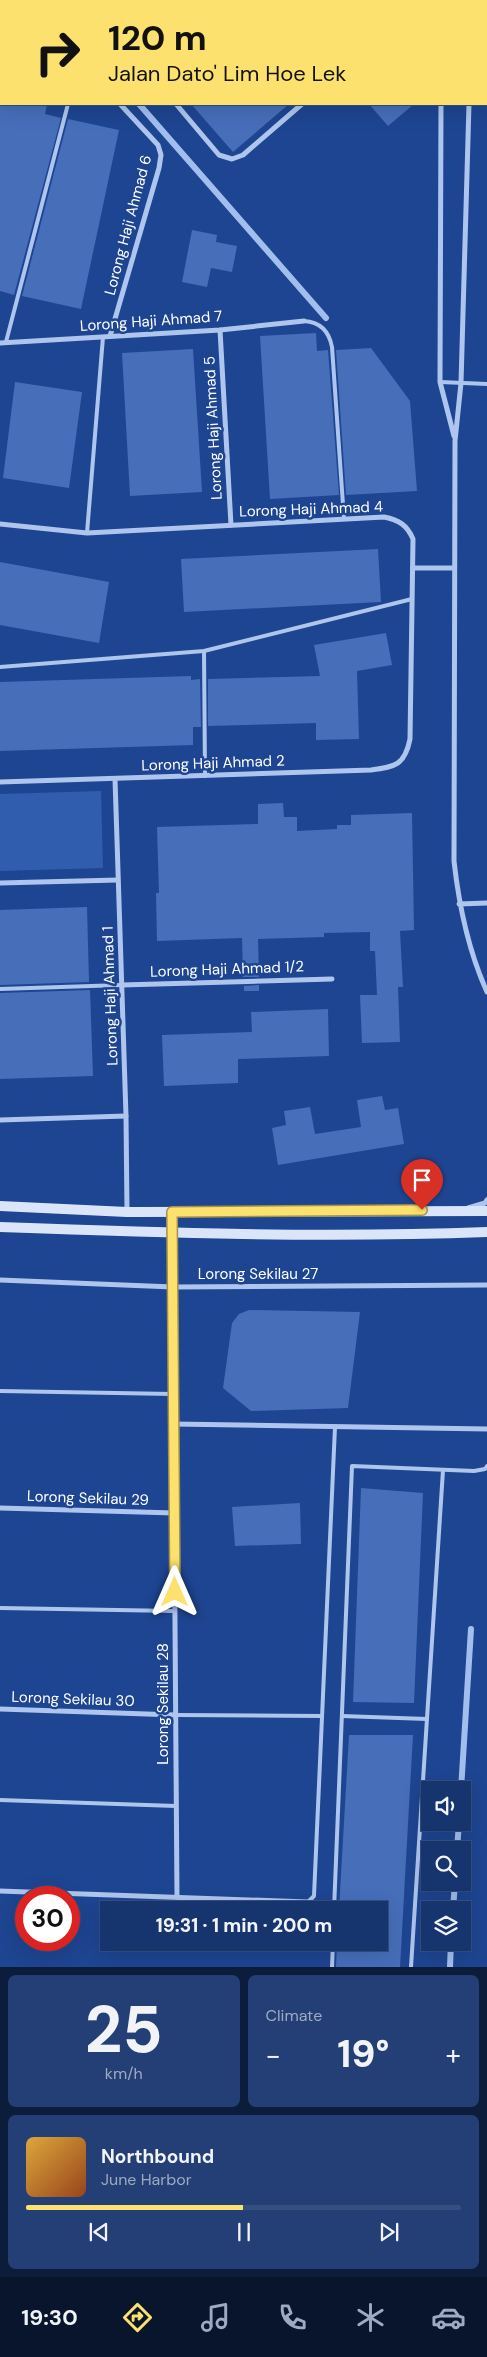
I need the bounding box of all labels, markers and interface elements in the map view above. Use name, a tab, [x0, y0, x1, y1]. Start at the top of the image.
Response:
text: 120 m	[108, 15, 207, 61]
icon: right	[25, 20, 90, 85]
text: Jalan Dato' Lim Hoe Lek	[108, 59, 346, 88]
street label: Lorong Haji Ahmad 6	[100, 153, 156, 297]
street label: Lorong Haji Ahmad 7	[79, 306, 223, 336]
street label: Lorong Haji Ahmad 5	[199, 356, 227, 500]
street label: Lorong Haji Ahmad 4	[239, 496, 383, 522]
street label: Lorong Haji Ahmad 2	[141, 751, 285, 775]
street label: Lorong Haji Ahmad 1	[98, 926, 122, 1066]
street label: Lorong Haji Ahmad 1/2	[150, 956, 304, 982]
pin	[401, 1159, 443, 1210]
icon: arrive	[408, 1166, 436, 1194]
street label: Lorong Sekilau 27	[198, 1264, 318, 1284]
street label: Lorong Sekilau 29	[27, 1486, 149, 1510]
position arrow	[148, 1565, 200, 1617]
street label: Lorong Sekilau 28	[153, 1643, 173, 1765]
street label: Lorong Sekilau 30	[11, 1687, 135, 1711]
map controls	[421, 1781, 471, 1951]
button: sound	[421, 1781, 471, 1831]
button: search	[421, 1841, 471, 1891]
speed limit sign: 30	[15, 1886, 80, 1951]
button: layers	[421, 1901, 471, 1951]
text: 19:31 · 1 min · 200 m	[156, 1913, 332, 1938]
text: 25	[85, 1988, 163, 2072]
text: Climate	[266, 2005, 322, 2026]
text: 19°	[337, 2029, 389, 2079]
text: −	[266, 2037, 281, 2074]
text: +	[446, 2037, 461, 2074]
text: km/h	[105, 2063, 143, 2084]
text: Northbound	[101, 2144, 214, 2169]
text: June Harbor	[101, 2169, 192, 2190]
icon: previous	[85, 2218, 113, 2246]
icon: pause	[230, 2218, 258, 2246]
icon: next	[375, 2218, 403, 2246]
icon: directions	[120, 2300, 155, 2335]
icon: music	[198, 2300, 233, 2335]
icon: phone	[275, 2300, 310, 2335]
icon: climate	[353, 2300, 388, 2335]
icon: car	[431, 2300, 466, 2335]
text: 19:30	[21, 2303, 78, 2332]

